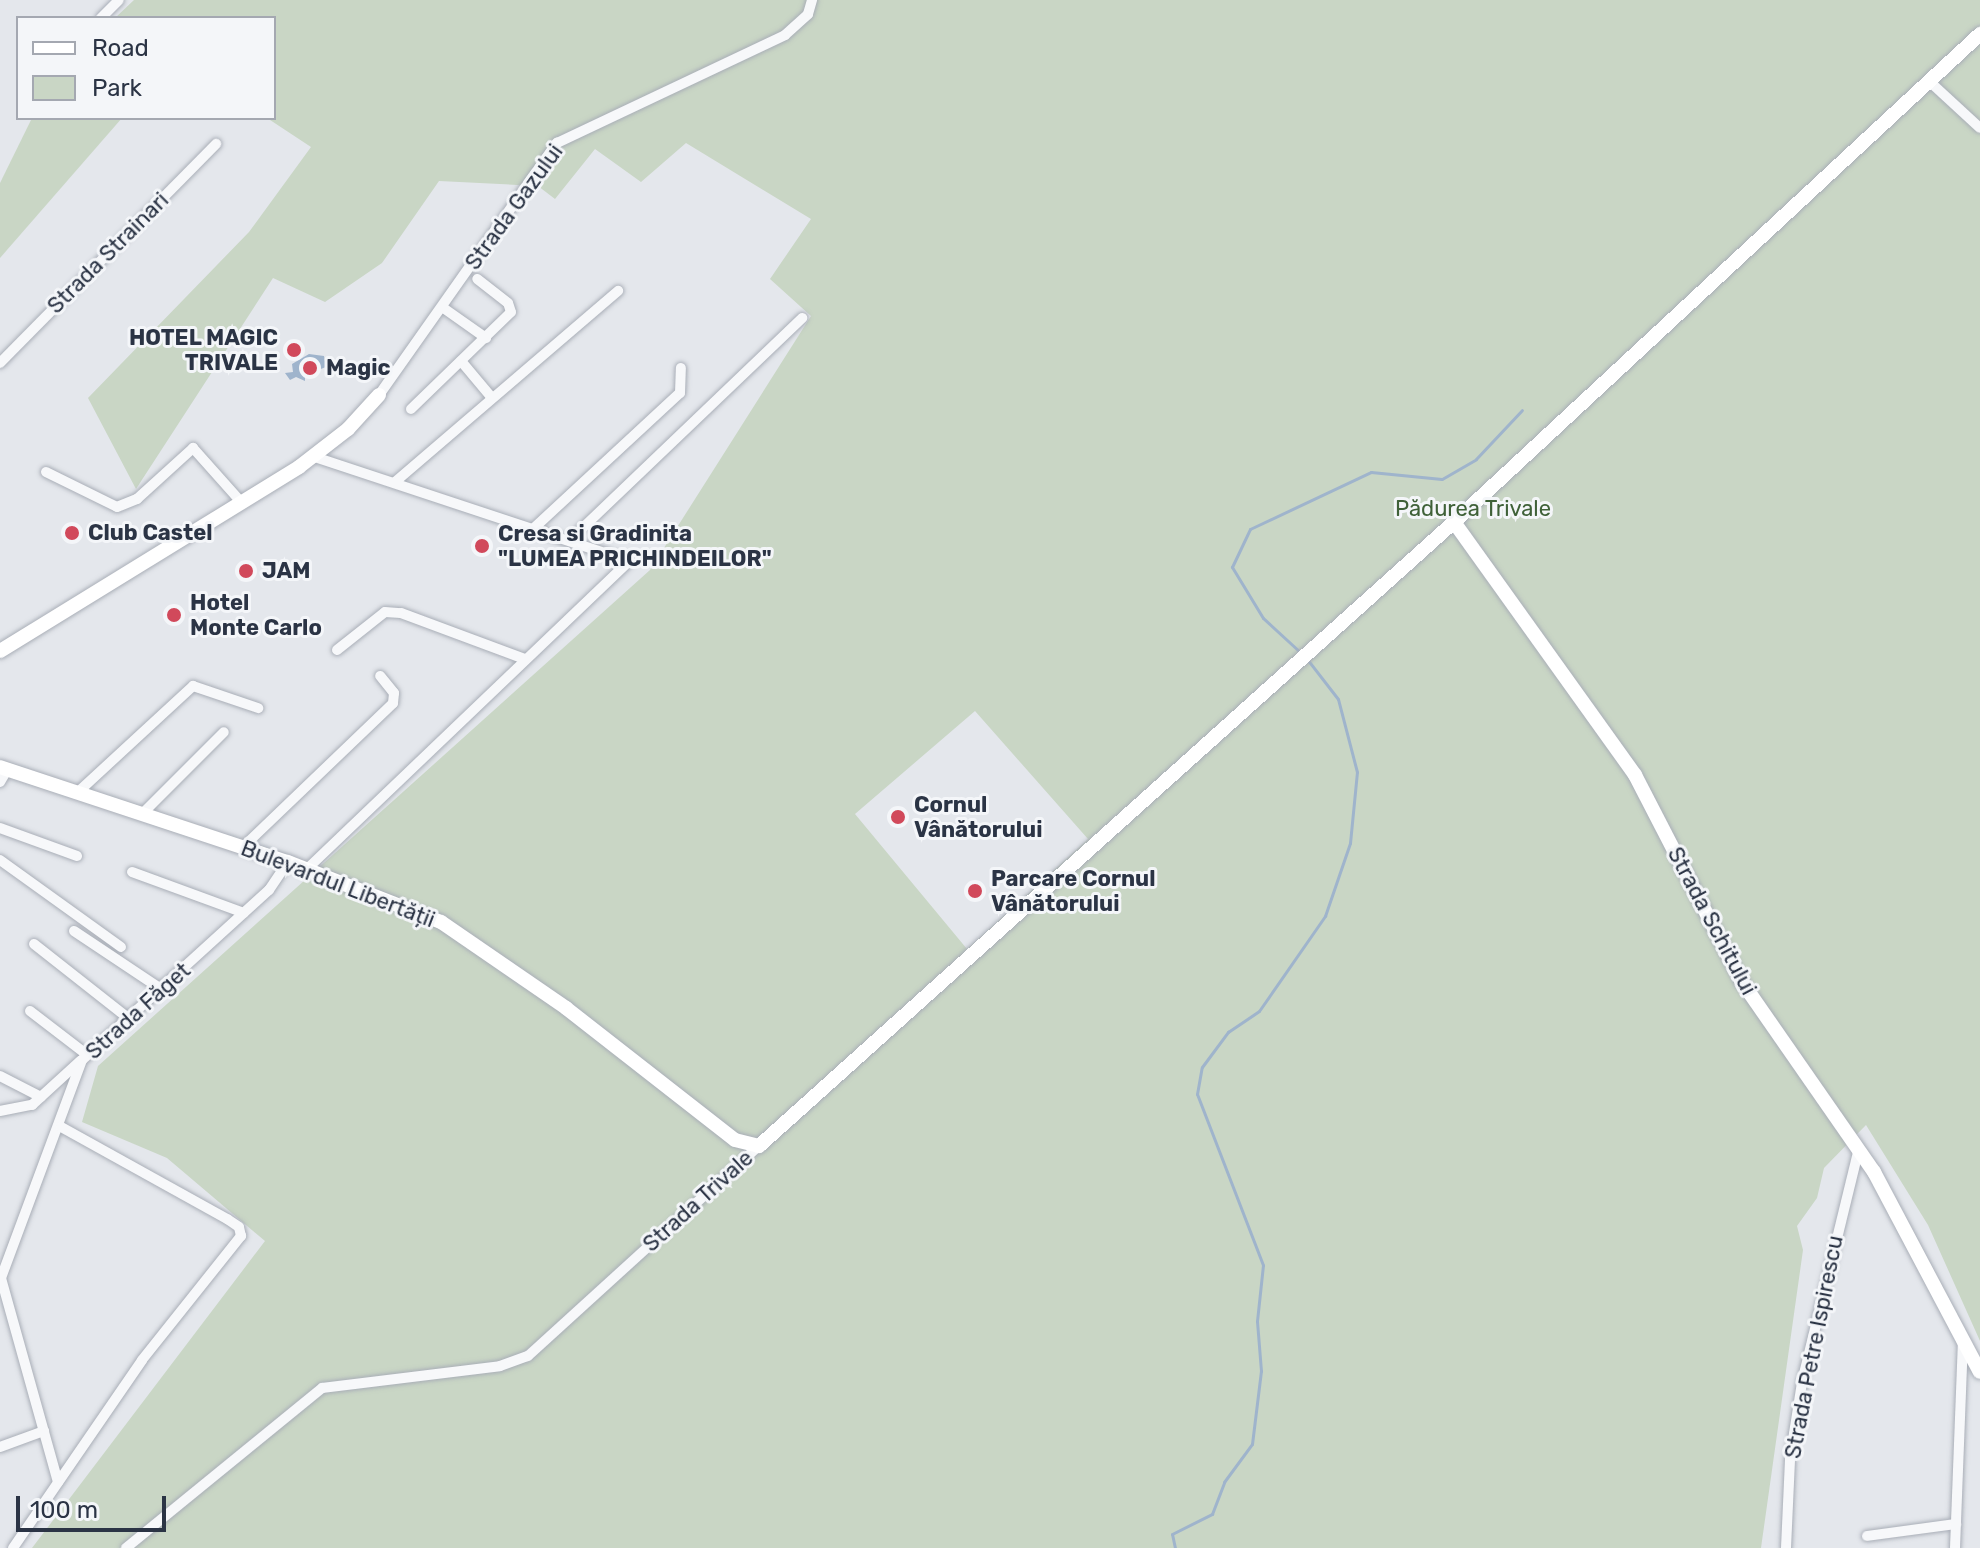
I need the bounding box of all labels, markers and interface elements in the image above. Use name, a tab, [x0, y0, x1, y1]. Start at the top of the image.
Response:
legend	[16, 16, 276, 120]
text: Road	[92, 34, 149, 62]
text: Park	[92, 74, 142, 102]
street label: Strada Gazului	[460, 139, 568, 275]
street label: Strada Strainari	[42, 187, 174, 319]
place label: HOTEL MAGIC TRIVALE	[128, 324, 278, 376]
marker: HOTEL MAGIC TRIVALE	[285, 341, 303, 359]
place label: Magic	[326, 355, 390, 381]
marker: Magic	[301, 359, 319, 377]
park label: Pădurea Trivale	[1395, 496, 1551, 522]
place label: Club Castel	[88, 520, 213, 546]
place label: Cresa si Gradinita "LUMEA PRICHINDEILOR"	[498, 520, 772, 572]
marker: Club Castel	[63, 524, 81, 542]
marker: Cresa si Gradinita "LUMEA PRICHINDEILOR"	[473, 537, 491, 555]
place label: JAM	[262, 558, 310, 584]
marker: JAM	[237, 562, 255, 580]
place label: Hotel Monte Carlo	[190, 589, 322, 640]
marker: Hotel Monte Carlo	[165, 606, 183, 624]
place label: Cornul Vânătorului	[914, 791, 1042, 842]
marker: Cornul Vânătorului	[889, 808, 907, 826]
street label: Bulevardul Libertății	[237, 835, 439, 933]
street label: Strada Schitului	[1662, 843, 1762, 999]
place label: Parcare Cornul Vânătorului	[991, 865, 1156, 916]
marker: Parcare Cornul Vânătorului	[966, 882, 984, 900]
street label: Strada Făget	[80, 957, 196, 1065]
street label: Strada Trivale	[637, 1145, 759, 1257]
street label: Strada Petre Ispirescu	[1779, 1233, 1849, 1461]
scale bar	[20, 1480, 170, 1530]
text: 100 m	[30, 1496, 98, 1524]

